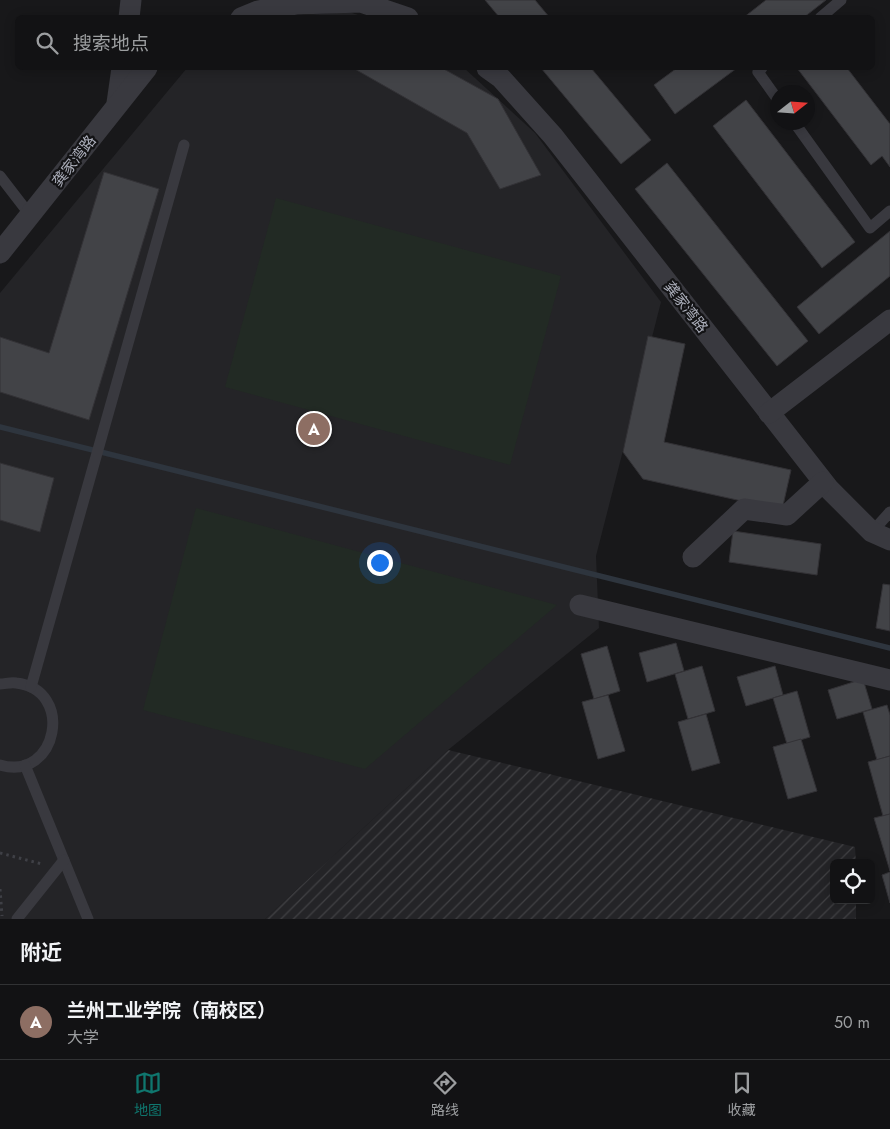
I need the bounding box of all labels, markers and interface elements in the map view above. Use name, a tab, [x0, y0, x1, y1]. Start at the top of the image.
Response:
search box	[15, 15, 875, 70]
icon: search	[33, 29, 61, 57]
text: 搜索地点	[73, 30, 149, 57]
north arrow	[770, 85, 815, 130]
street label: 龚家湾路	[47, 131, 101, 191]
street label: 龚家湾路	[659, 277, 713, 337]
pin: A	[298, 410, 330, 448]
your location	[367, 550, 393, 576]
map controls	[830, 859, 875, 904]
button: locate	[830, 859, 875, 904]
text: 附近	[20, 938, 62, 968]
text: 兰州工业学院（南校区）	[67, 997, 276, 1024]
text: A	[30, 1011, 42, 1034]
text: 50 m	[834, 1011, 870, 1034]
text: 大学	[67, 1026, 99, 1049]
tab: 地图	[134, 1069, 162, 1120]
tab: 路线	[431, 1069, 459, 1120]
tab: 收藏	[728, 1069, 756, 1120]

